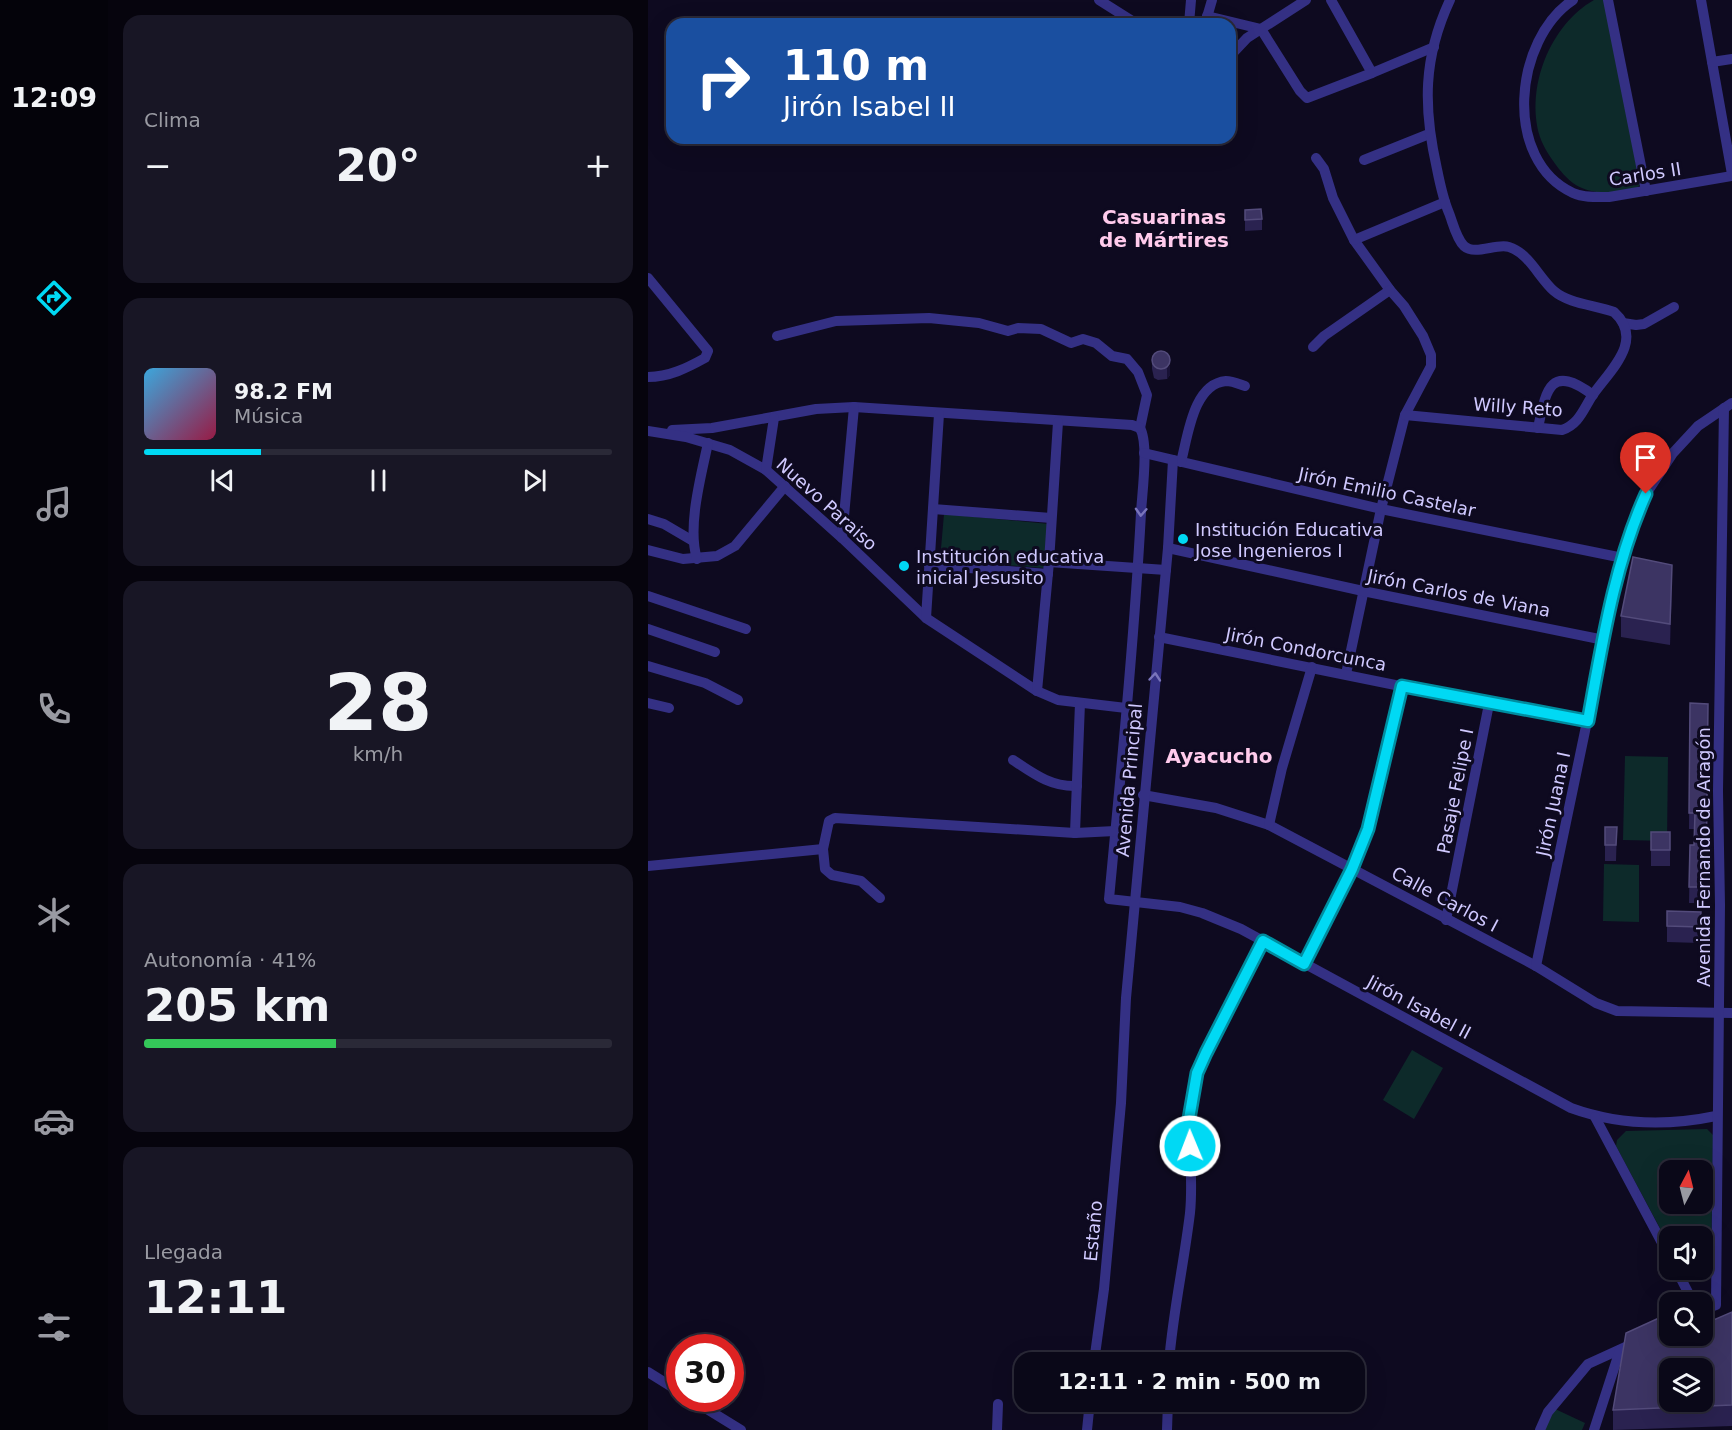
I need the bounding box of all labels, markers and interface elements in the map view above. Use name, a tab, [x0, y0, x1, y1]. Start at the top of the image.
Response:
text: 110 m	[783, 41, 929, 90]
icon: right	[684, 42, 762, 120]
text: 12:09	[11, 82, 97, 113]
text: Jirón Isabel II	[783, 91, 956, 122]
text: Clima	[144, 108, 201, 132]
text: 20°	[335, 139, 421, 192]
text: −	[144, 146, 172, 185]
text: +	[584, 146, 612, 185]
street label: Carlos II	[1607, 158, 1683, 190]
district label: Casuarinas de Mártires	[1099, 205, 1229, 252]
icon: directions	[33, 277, 75, 319]
text: 98.2 FM	[234, 379, 333, 404]
street label: Willy Reto	[1473, 393, 1563, 421]
text: Música	[234, 404, 303, 428]
pin	[1620, 432, 1671, 494]
icon: arrive	[1629, 441, 1662, 474]
street label: Nuevo Paraiso	[772, 453, 882, 555]
street label: Jirón Emilio Castelar	[1295, 463, 1478, 521]
icon: previous	[206, 464, 239, 497]
icon: pause	[362, 464, 395, 497]
icon: next	[518, 464, 551, 497]
icon: music	[33, 483, 75, 525]
one-way arrow	[1134, 507, 1147, 516]
place label: Institución Educativa Jose Ingenieros I	[1194, 519, 1384, 561]
marker: Institución Educativa Jose Ingenieros I	[1176, 532, 1190, 546]
place label: Institución educativa inicial Jesusito	[916, 546, 1104, 588]
marker: Institución educativa inicial Jesusito	[897, 559, 911, 573]
street label: Jirón Carlos de Viana	[1365, 565, 1552, 621]
street label: Jirón Condorcunca	[1223, 623, 1388, 675]
text: 28	[324, 658, 432, 748]
one-way arrow	[1148, 673, 1161, 682]
icon: phone	[33, 688, 75, 730]
street label: Avenida Principal	[1112, 702, 1146, 858]
street label: Pasaje Felipe I	[1433, 727, 1477, 855]
street label: Avenida Fernando de Aragón	[1693, 727, 1714, 987]
text: km/h	[353, 742, 403, 766]
district label: Ayacucho	[1165, 744, 1273, 768]
street label: Jirón Juana I	[1531, 750, 1574, 859]
street label: Calle Carlos I	[1388, 862, 1502, 936]
icon: climate	[33, 894, 75, 936]
text: Autonomía · 41%	[144, 948, 316, 972]
street label: Jirón Isabel II	[1362, 970, 1475, 1043]
text: 205 km	[144, 979, 330, 1032]
icon: car	[33, 1100, 75, 1142]
position arrow	[1158, 1114, 1222, 1178]
north arrow	[1659, 1160, 1713, 1214]
map controls	[1659, 1160, 1713, 1412]
street label: Estaño	[1080, 1200, 1106, 1262]
button: sound	[1659, 1226, 1713, 1280]
text: Llegada	[144, 1240, 223, 1264]
text: 12:11	[144, 1271, 287, 1324]
button: search	[1659, 1292, 1713, 1346]
icon: filters	[33, 1306, 75, 1348]
speed limit sign: 30	[666, 1334, 744, 1412]
button: layers	[1659, 1358, 1713, 1412]
text: 12:11 · 2 min · 500 m	[1058, 1369, 1321, 1394]

